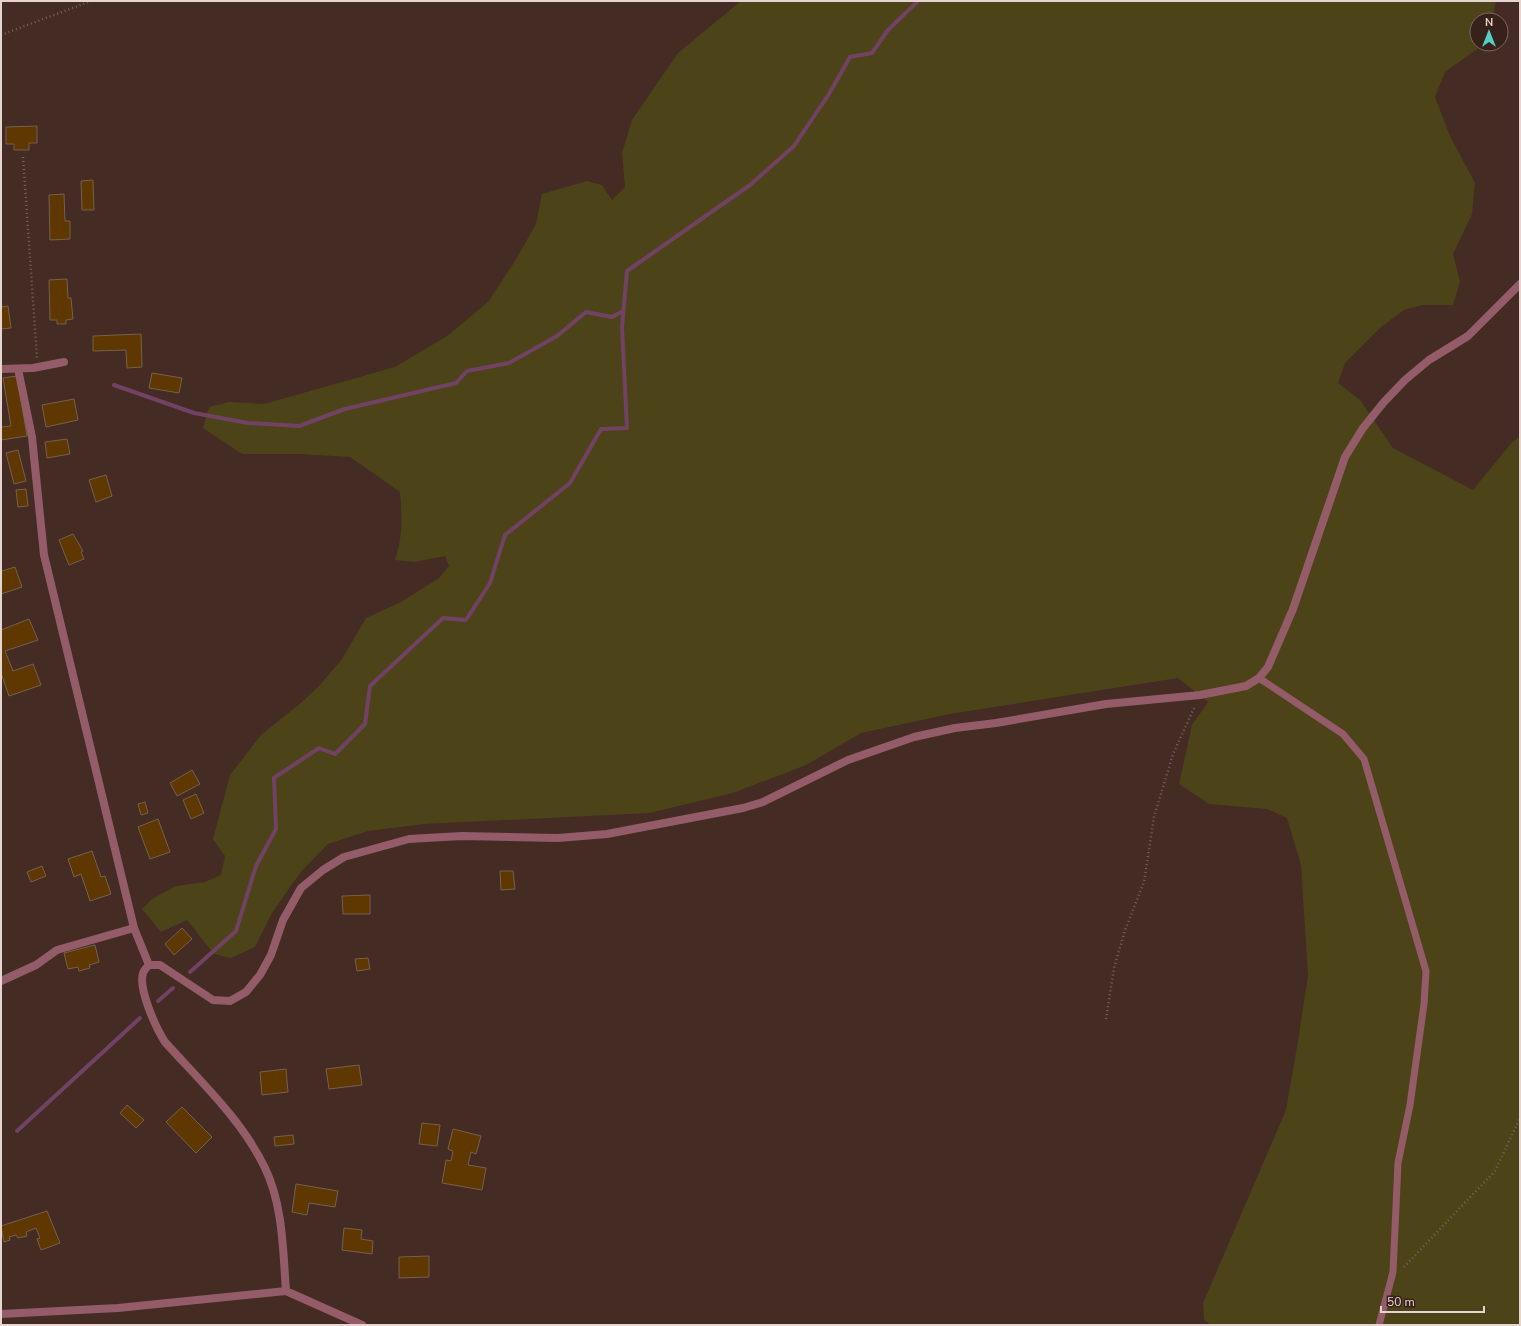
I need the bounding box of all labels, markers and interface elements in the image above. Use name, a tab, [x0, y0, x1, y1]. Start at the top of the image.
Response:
north arrow	[1469, 12, 1509, 52]
text: N	[1485, 15, 1493, 30]
scale bar	[1381, 1288, 1484, 1314]
text: 50 m	[1387, 1294, 1415, 1310]

